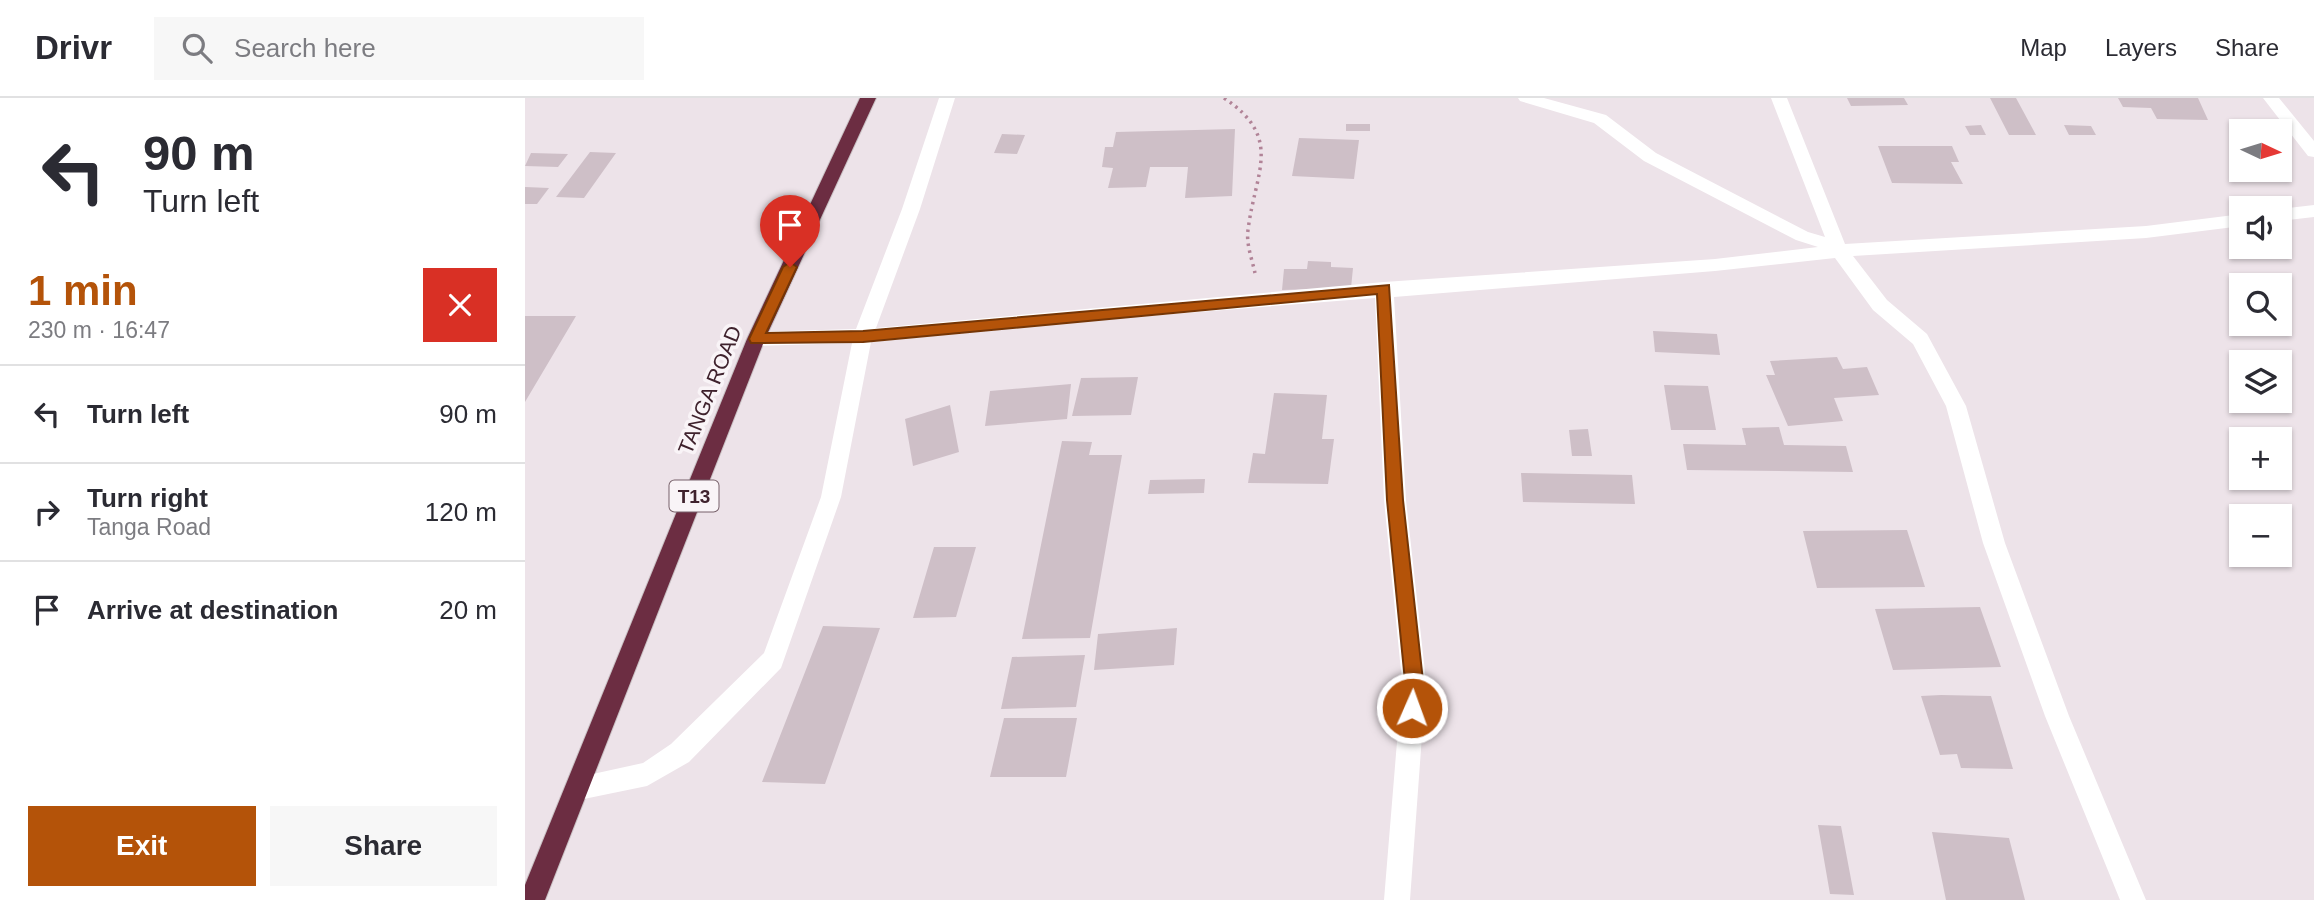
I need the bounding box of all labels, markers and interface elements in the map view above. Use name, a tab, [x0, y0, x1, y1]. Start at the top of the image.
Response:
search box	[154, 17, 644, 80]
text: Drivr	[35, 29, 112, 66]
icon: search	[178, 29, 216, 67]
text: Search here	[234, 33, 376, 63]
text: Map	[2020, 34, 2067, 61]
text: Layers	[2105, 34, 2177, 61]
text: Share	[2215, 34, 2279, 61]
north arrow	[2229, 119, 2293, 182]
map controls	[2229, 119, 2292, 567]
icon: left	[28, 126, 119, 217]
text: 90 m	[143, 126, 255, 180]
text: Turn left	[143, 183, 259, 219]
pin	[760, 195, 820, 267]
button: sound	[2229, 196, 2292, 259]
icon: arrive	[771, 206, 809, 244]
text: 1 min	[28, 267, 138, 314]
button: close	[423, 268, 497, 342]
button: search	[2229, 273, 2292, 336]
text: 230 m · 16:47	[28, 317, 170, 343]
street label: TANGA ROAD	[673, 322, 746, 457]
button: layers	[2229, 350, 2292, 413]
icon: left	[28, 395, 66, 433]
text: Turn left	[87, 399, 189, 429]
text: 90 m	[439, 399, 497, 429]
button: +	[2229, 427, 2292, 490]
road number: T13	[669, 480, 719, 512]
text: Turn right	[87, 483, 208, 513]
icon: right	[28, 493, 66, 531]
text: 120 m	[425, 497, 497, 527]
button: −	[2229, 504, 2292, 567]
text: Tanga Road	[87, 514, 211, 540]
icon: arrive	[28, 591, 66, 629]
text: Arrive at destination	[87, 595, 338, 625]
text: 20 m	[439, 595, 497, 625]
position arrow	[1375, 671, 1449, 745]
button: Exit	[28, 806, 256, 886]
button: Share	[270, 806, 497, 886]

